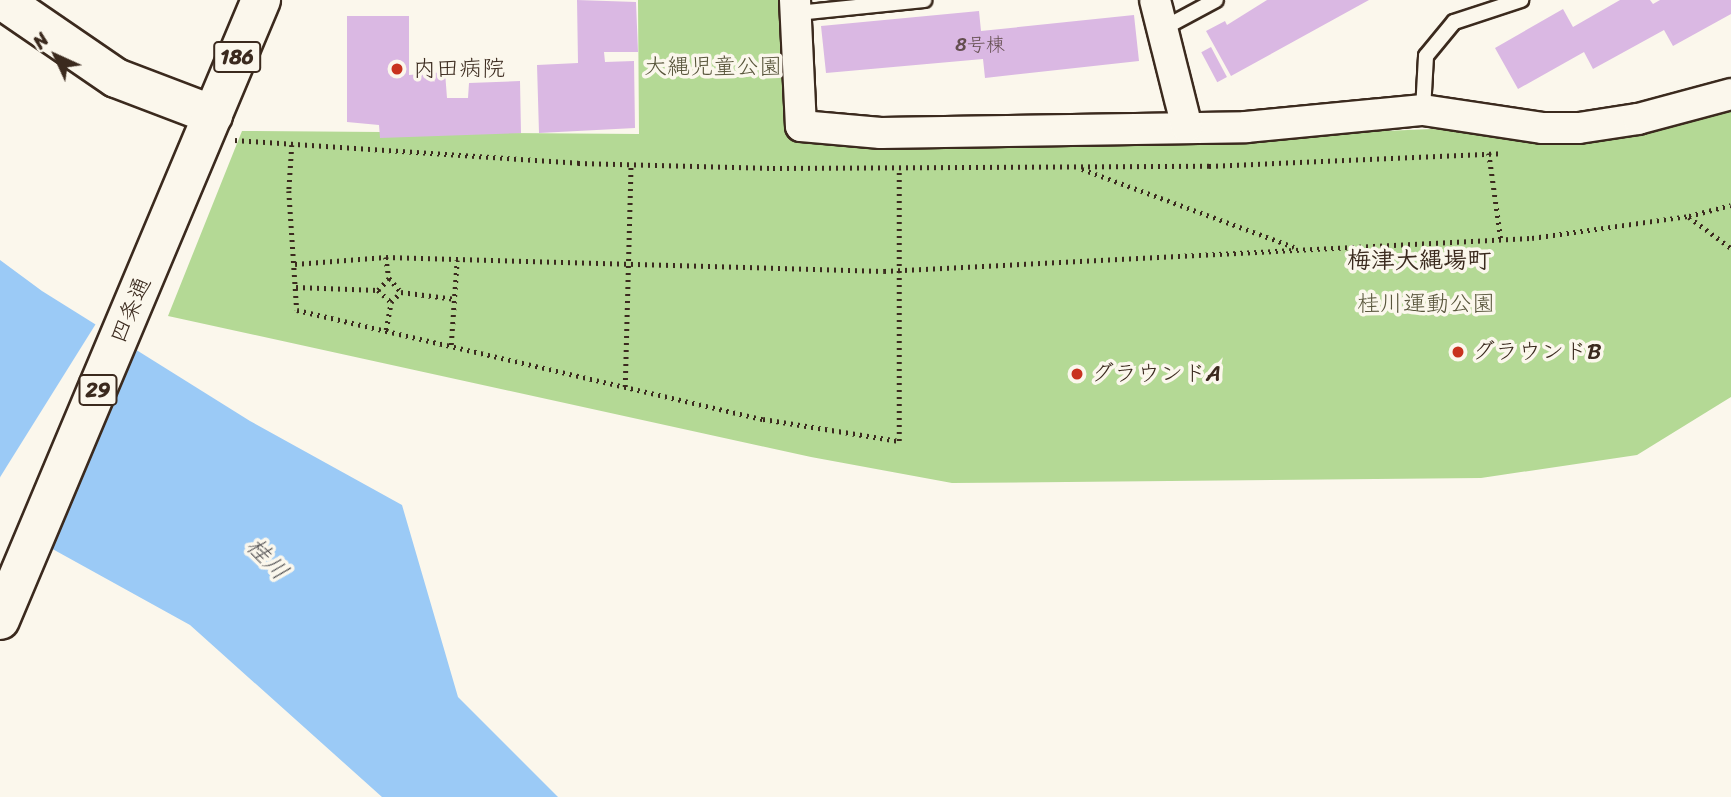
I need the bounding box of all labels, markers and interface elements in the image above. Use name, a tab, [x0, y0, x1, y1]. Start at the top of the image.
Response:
north arrow	[21, 21, 91, 91]
text: N	[24, 24, 57, 57]
house number: 8号棟	[955, 34, 1005, 56]
road number: 186	[212, 40, 262, 74]
park label: 大縄児童公園	[644, 53, 782, 81]
place label: 内田病院	[413, 55, 505, 83]
marker: 内田病院	[387, 59, 407, 79]
district label: 梅津大縄場町	[1347, 247, 1491, 275]
street label: 四条通	[105, 273, 157, 347]
park label: 桂川運動公園	[1357, 290, 1495, 318]
place label: グラウンドB	[1472, 338, 1602, 366]
marker: グラウンドB	[1450, 344, 1466, 360]
place label: グラウンドA	[1091, 360, 1221, 388]
marker: グラウンドA	[1069, 366, 1085, 382]
road number: 29	[77, 372, 119, 408]
water label: 桂川	[240, 532, 294, 586]

